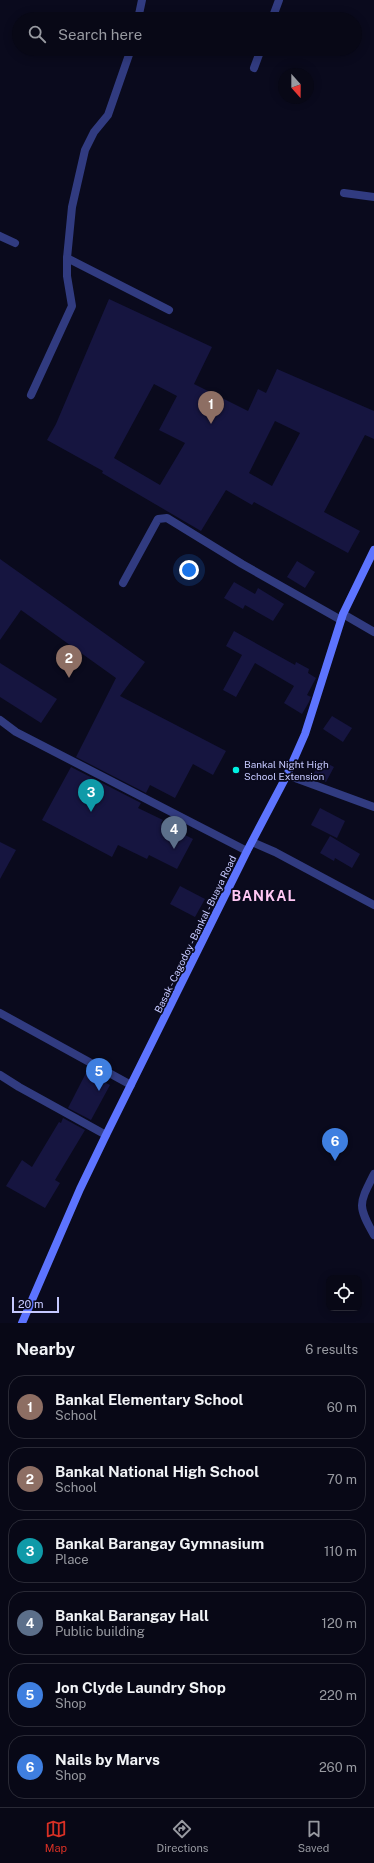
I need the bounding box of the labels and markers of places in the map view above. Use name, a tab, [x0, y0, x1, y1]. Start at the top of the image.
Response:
pin: 1	[198, 391, 224, 424]
pin: 2	[56, 645, 82, 678]
place label: Bankal Night High School Extension	[244, 758, 329, 782]
marker: Bankal Night High School Extension	[231, 765, 241, 775]
pin: 3	[78, 779, 104, 812]
pin: 4	[161, 816, 187, 849]
pin: 5	[86, 1058, 112, 1091]
pin: 6	[322, 1128, 348, 1161]

